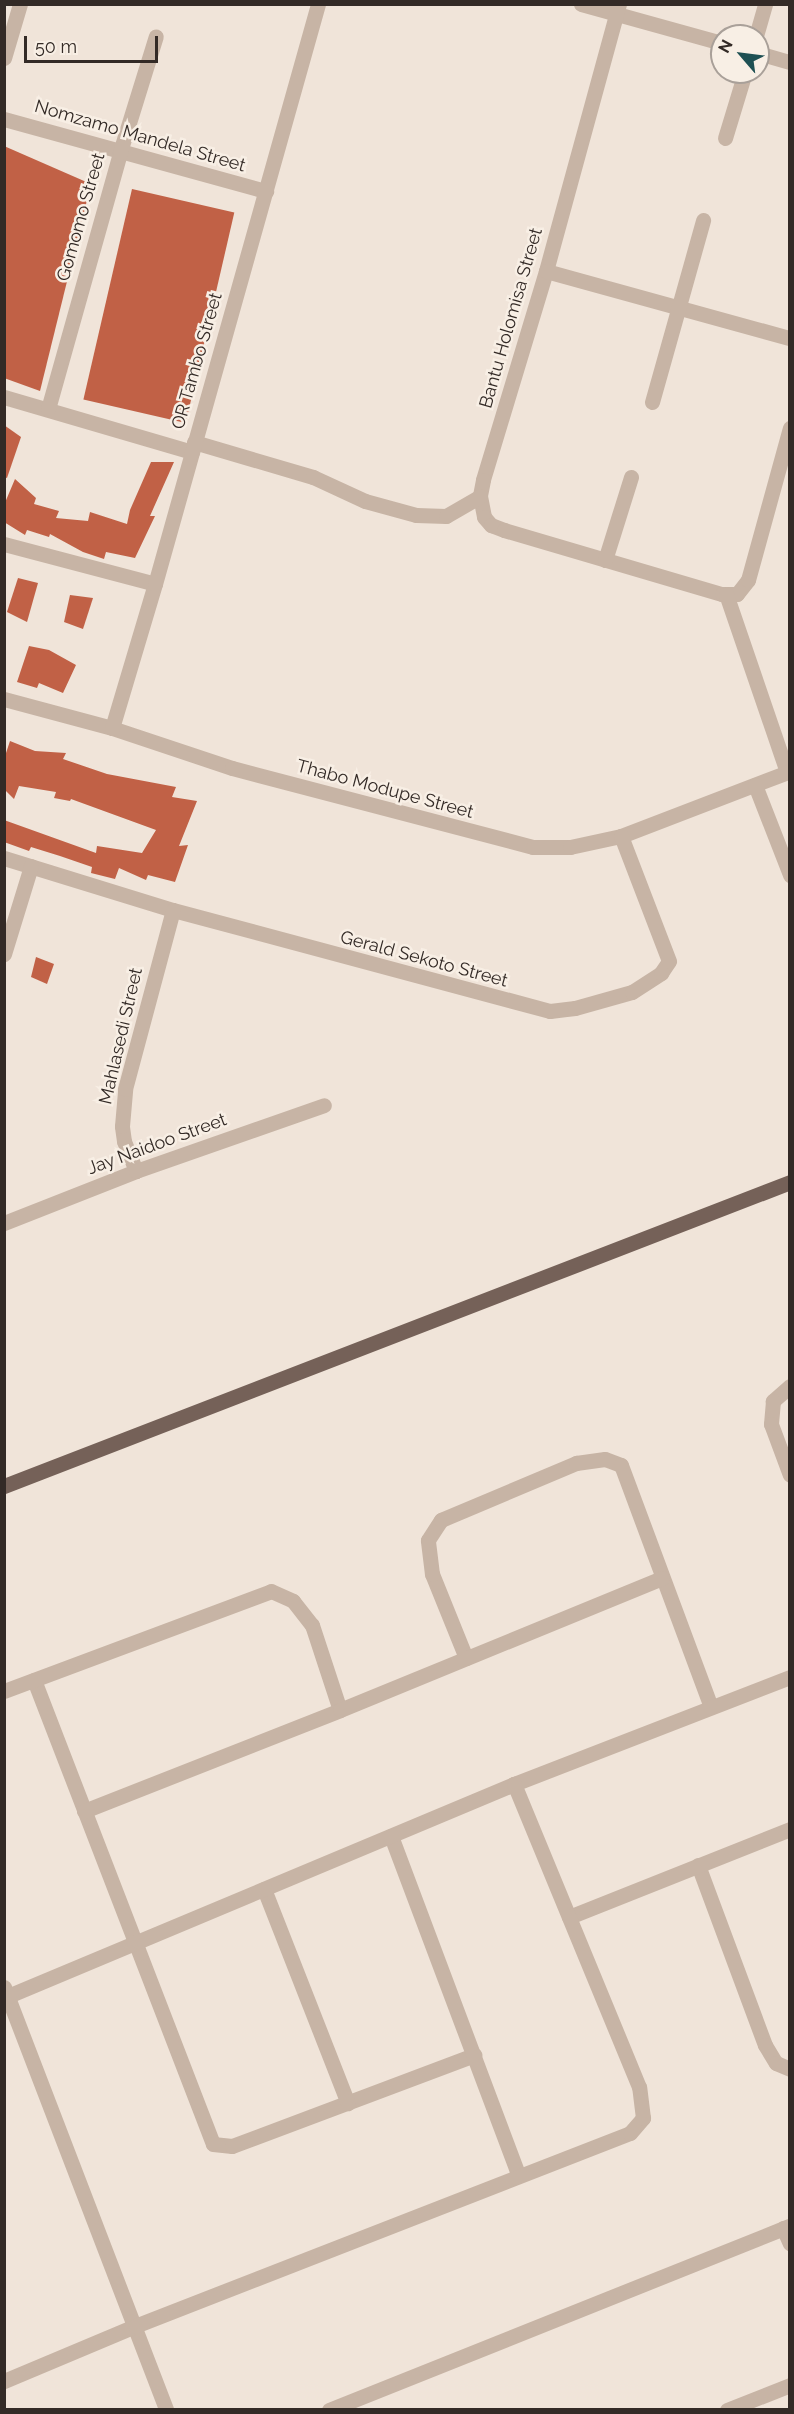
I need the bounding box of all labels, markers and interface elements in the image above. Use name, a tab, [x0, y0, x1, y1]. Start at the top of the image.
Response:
scale bar	[27, 24, 160, 62]
north arrow	[710, 24, 770, 84]
text: 50 m	[35, 36, 77, 57]
text: N	[714, 36, 737, 56]
street label: Nomzamo Mandela Street	[32, 96, 248, 176]
street label: Gomomo Street	[52, 150, 110, 284]
street label: Bantu Holomisa Street	[475, 225, 547, 411]
street label: OR Tambo Street	[167, 290, 227, 432]
street label: Thabo Modupe Street	[294, 755, 476, 823]
street label: Gerald Sekoto Street	[338, 926, 510, 992]
street label: Mahlasedi Street	[95, 966, 147, 1106]
street label: Jay Naidoo Street	[84, 1109, 230, 1179]

